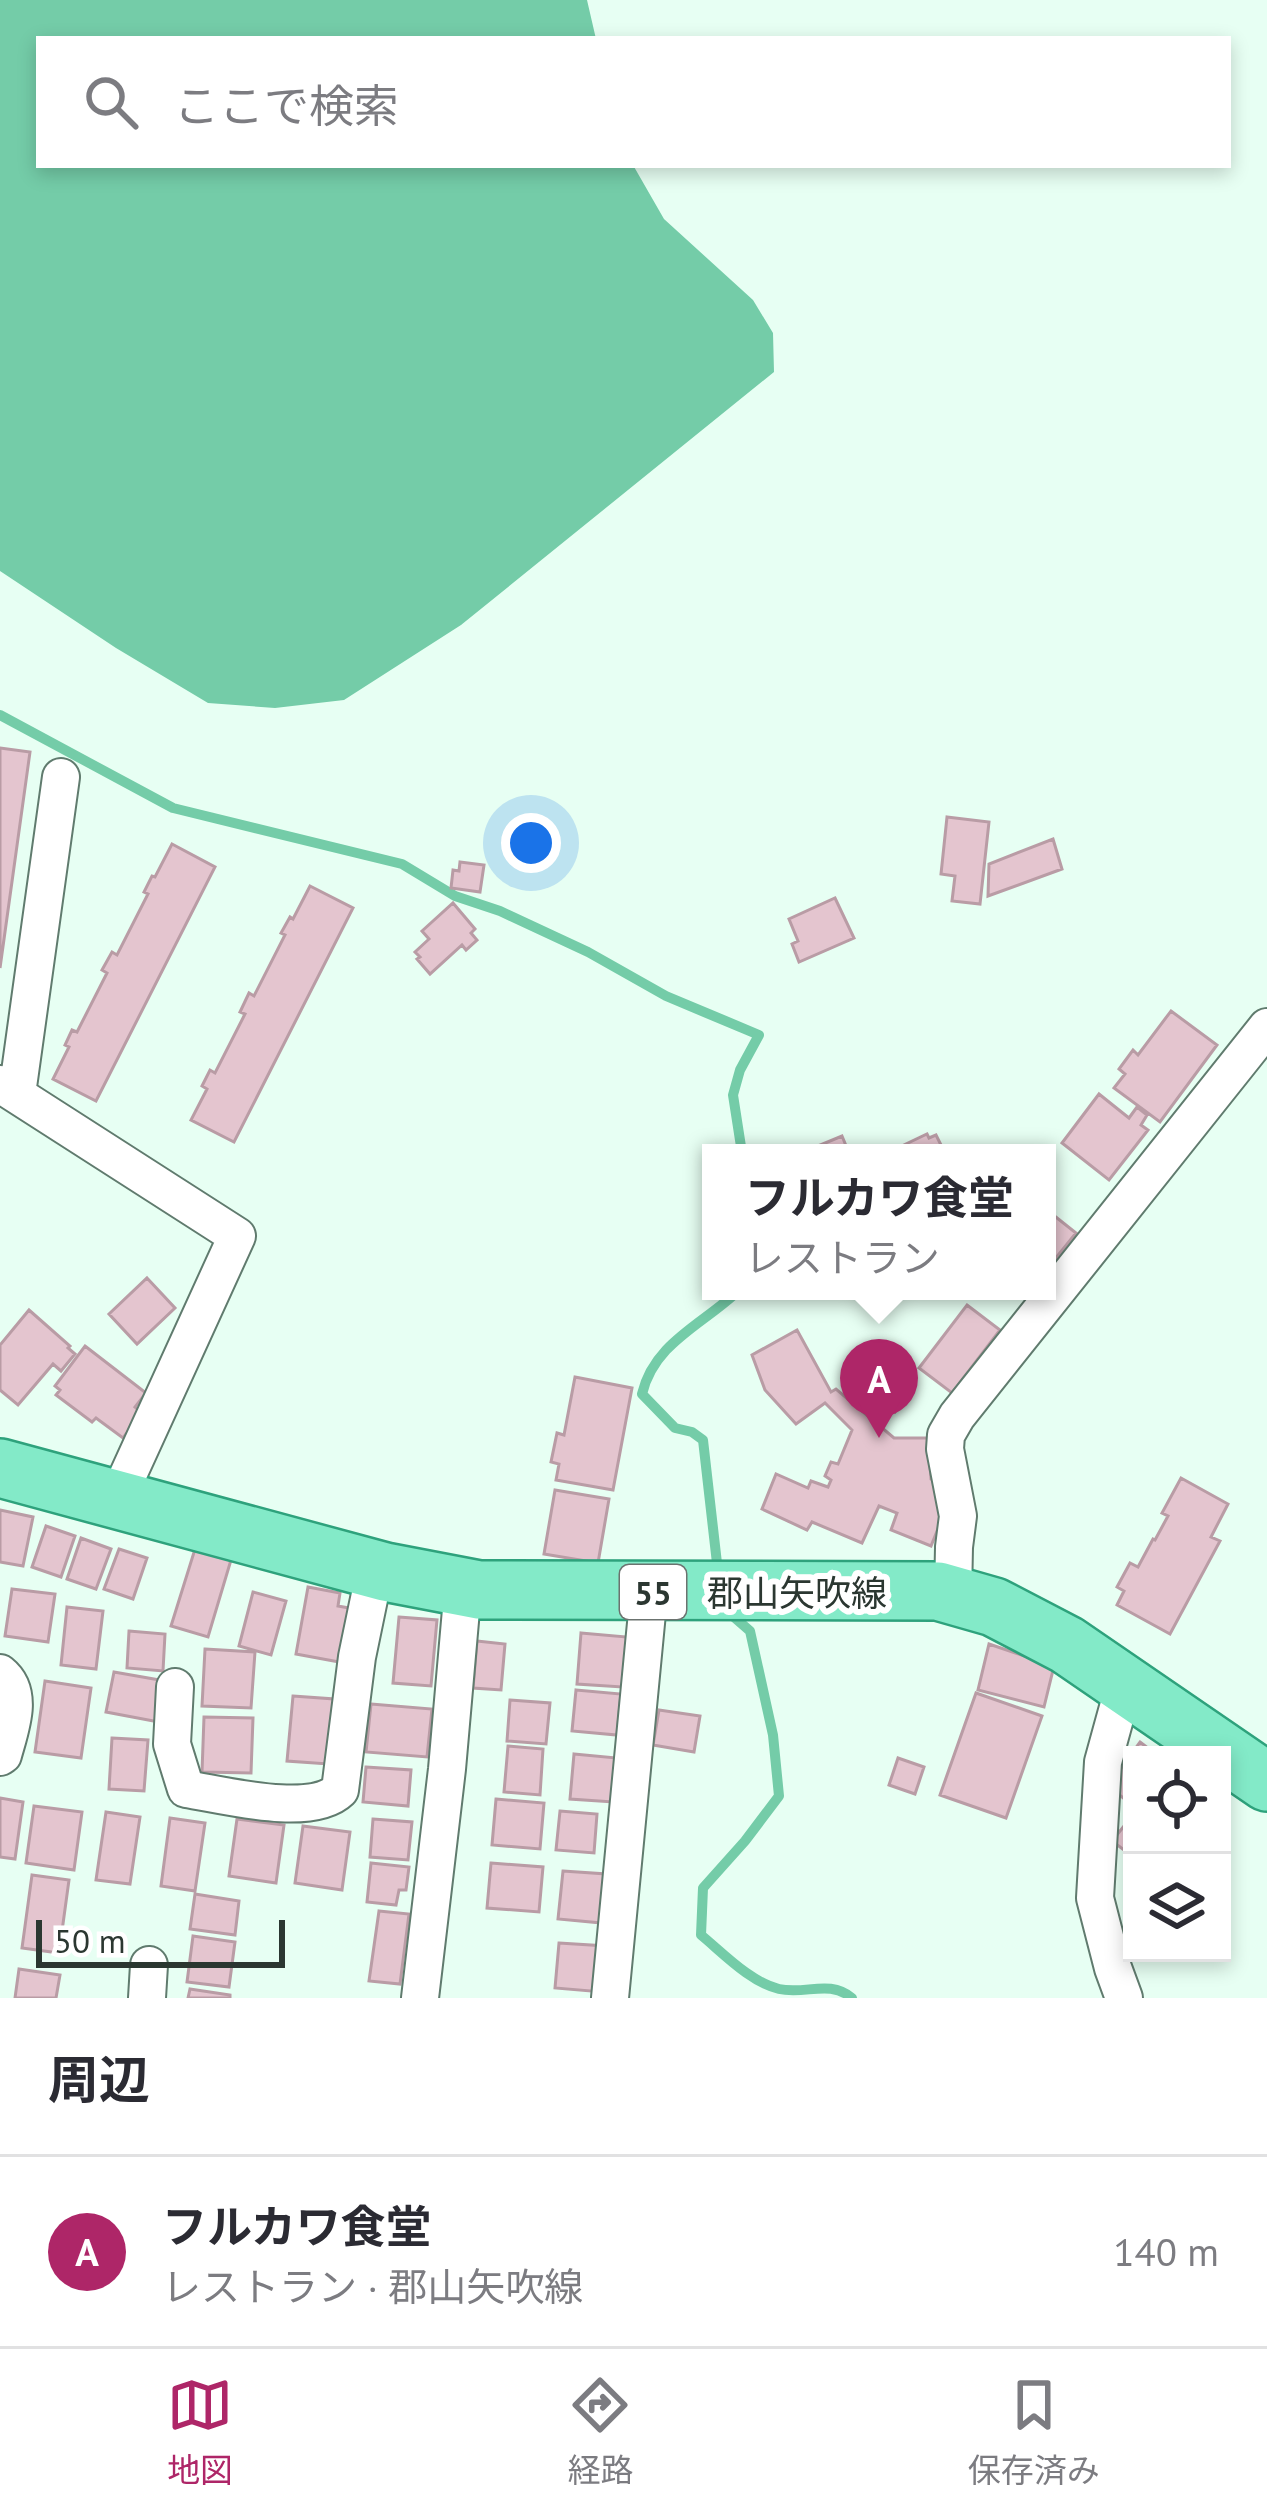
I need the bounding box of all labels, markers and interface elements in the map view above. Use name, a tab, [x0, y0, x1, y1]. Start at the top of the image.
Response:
search box	[36, 36, 1231, 168]
icon: search	[78, 69, 144, 135]
text: ここで検索	[174, 76, 399, 134]
your location	[501, 813, 561, 873]
popup	[702, 1144, 1056, 1300]
text: フルカワ食堂	[745, 1168, 1013, 1226]
text: レストラン	[745, 1232, 940, 1283]
pin: A	[840, 1339, 918, 1438]
road number: 55	[620, 1565, 686, 1619]
street label: 郡山矢吹線	[707, 1569, 887, 1616]
map controls	[1123, 1746, 1231, 1962]
button: locate	[1123, 1746, 1231, 1854]
button: layers	[1123, 1854, 1231, 1962]
scale bar	[36, 1914, 285, 1967]
text: 50 m	[54, 1919, 126, 1962]
text: 周辺	[48, 2046, 150, 2112]
text: フルカワ食堂	[162, 2197, 431, 2255]
text: A	[75, 2226, 99, 2277]
text: 140 m	[1113, 2226, 1219, 2277]
text: レストラン · 郡山矢吹線	[162, 2261, 583, 2312]
tab: 地図	[167, 2372, 233, 2492]
tab: 経路	[567, 2372, 633, 2492]
tab: 保存済み	[968, 2372, 1100, 2492]

